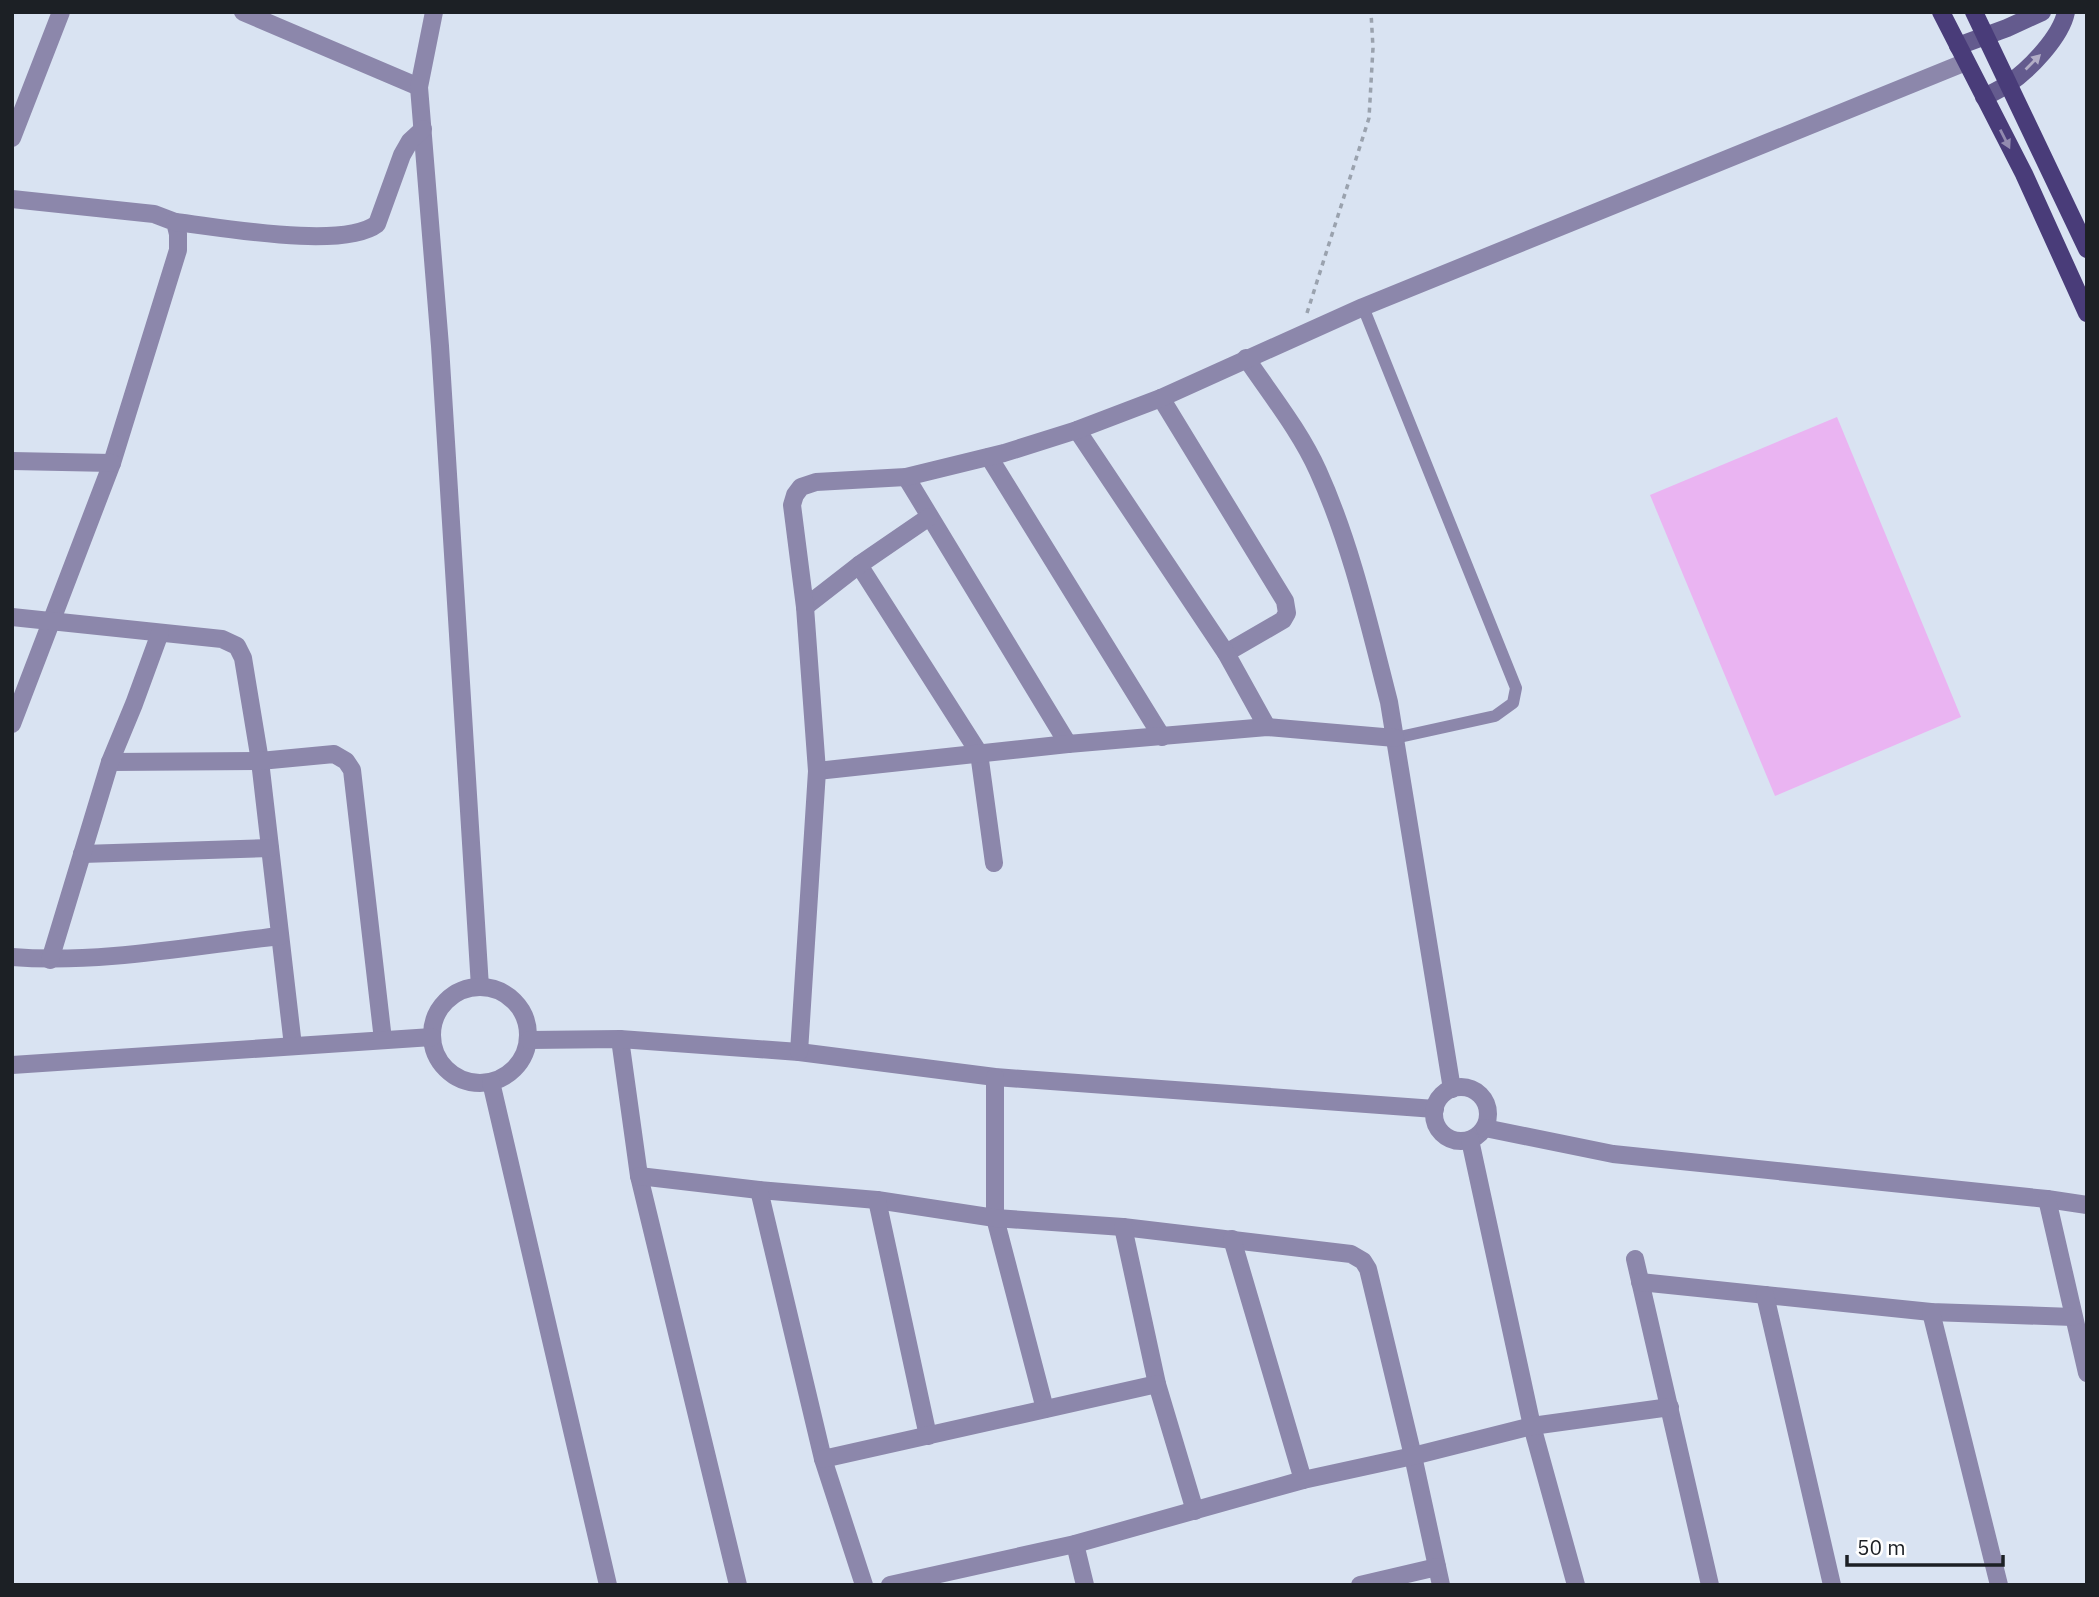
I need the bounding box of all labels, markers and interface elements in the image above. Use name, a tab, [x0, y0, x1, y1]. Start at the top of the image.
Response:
one-way arrow	[2025, 54, 2041, 70]
one-way arrow	[2000, 129, 2011, 149]
scale bar	[1847, 1524, 2003, 1568]
text: 50 m	[1857, 1533, 1906, 1561]

